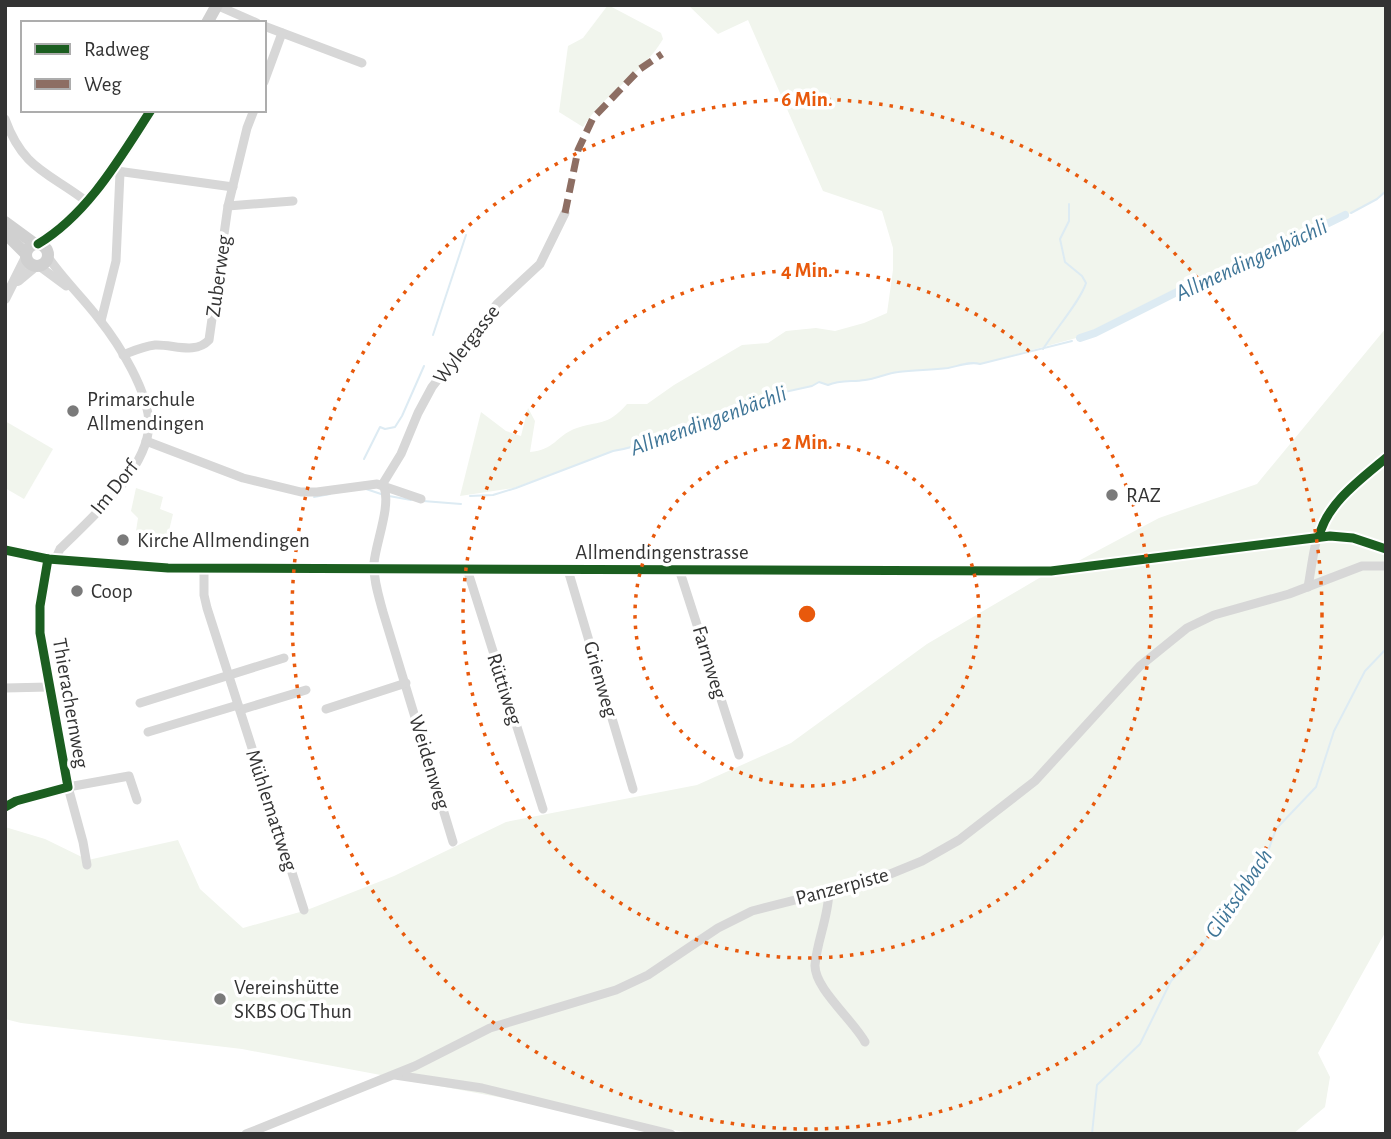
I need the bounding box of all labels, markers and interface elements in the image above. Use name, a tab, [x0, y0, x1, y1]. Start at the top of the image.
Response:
legend	[21, 21, 266, 112]
text: Radweg	[84, 39, 150, 60]
text: Weg	[84, 74, 122, 95]
text: 6 Min.	[781, 89, 833, 110]
water label: Allmendingenbächli	[1171, 215, 1331, 306]
street label: Zuberweg	[202, 233, 235, 318]
text: 4 Min.	[781, 260, 833, 281]
street label: Wylergasse	[429, 301, 504, 388]
water label: Allmendingenbächli	[626, 382, 790, 461]
place label: Primarschule Allmendingen	[87, 389, 204, 434]
marker: Primarschule Allmendingen	[65, 403, 81, 419]
text: 2 Min.	[781, 432, 833, 453]
street label: Im Dorf	[87, 455, 143, 518]
place label: RAZ	[1126, 485, 1161, 506]
marker: RAZ	[1104, 487, 1120, 503]
place label: Kirche Allmendingen	[137, 530, 310, 551]
marker: Kirche Allmendingen	[115, 532, 131, 548]
street label: Allmendingenstrasse	[575, 542, 749, 563]
place label: Coop	[91, 581, 133, 602]
marker: Coop	[69, 583, 85, 599]
centre of rings	[795, 602, 819, 626]
street label: Farmweg	[689, 623, 731, 702]
street label: Thierachernweg	[49, 637, 92, 770]
street label: Grienweg	[580, 639, 622, 720]
street label: Rüttiweg	[483, 651, 526, 728]
street label: Weidenweg	[405, 713, 454, 812]
street label: Mühlemattweg	[242, 747, 301, 874]
water label: Glütschbach	[1201, 845, 1277, 942]
street label: Panzerpiste	[793, 864, 891, 909]
place label: Vereinshütte SKBS OG Thun	[234, 977, 352, 1022]
marker: Vereinshütte SKBS OG Thun	[212, 991, 228, 1007]

